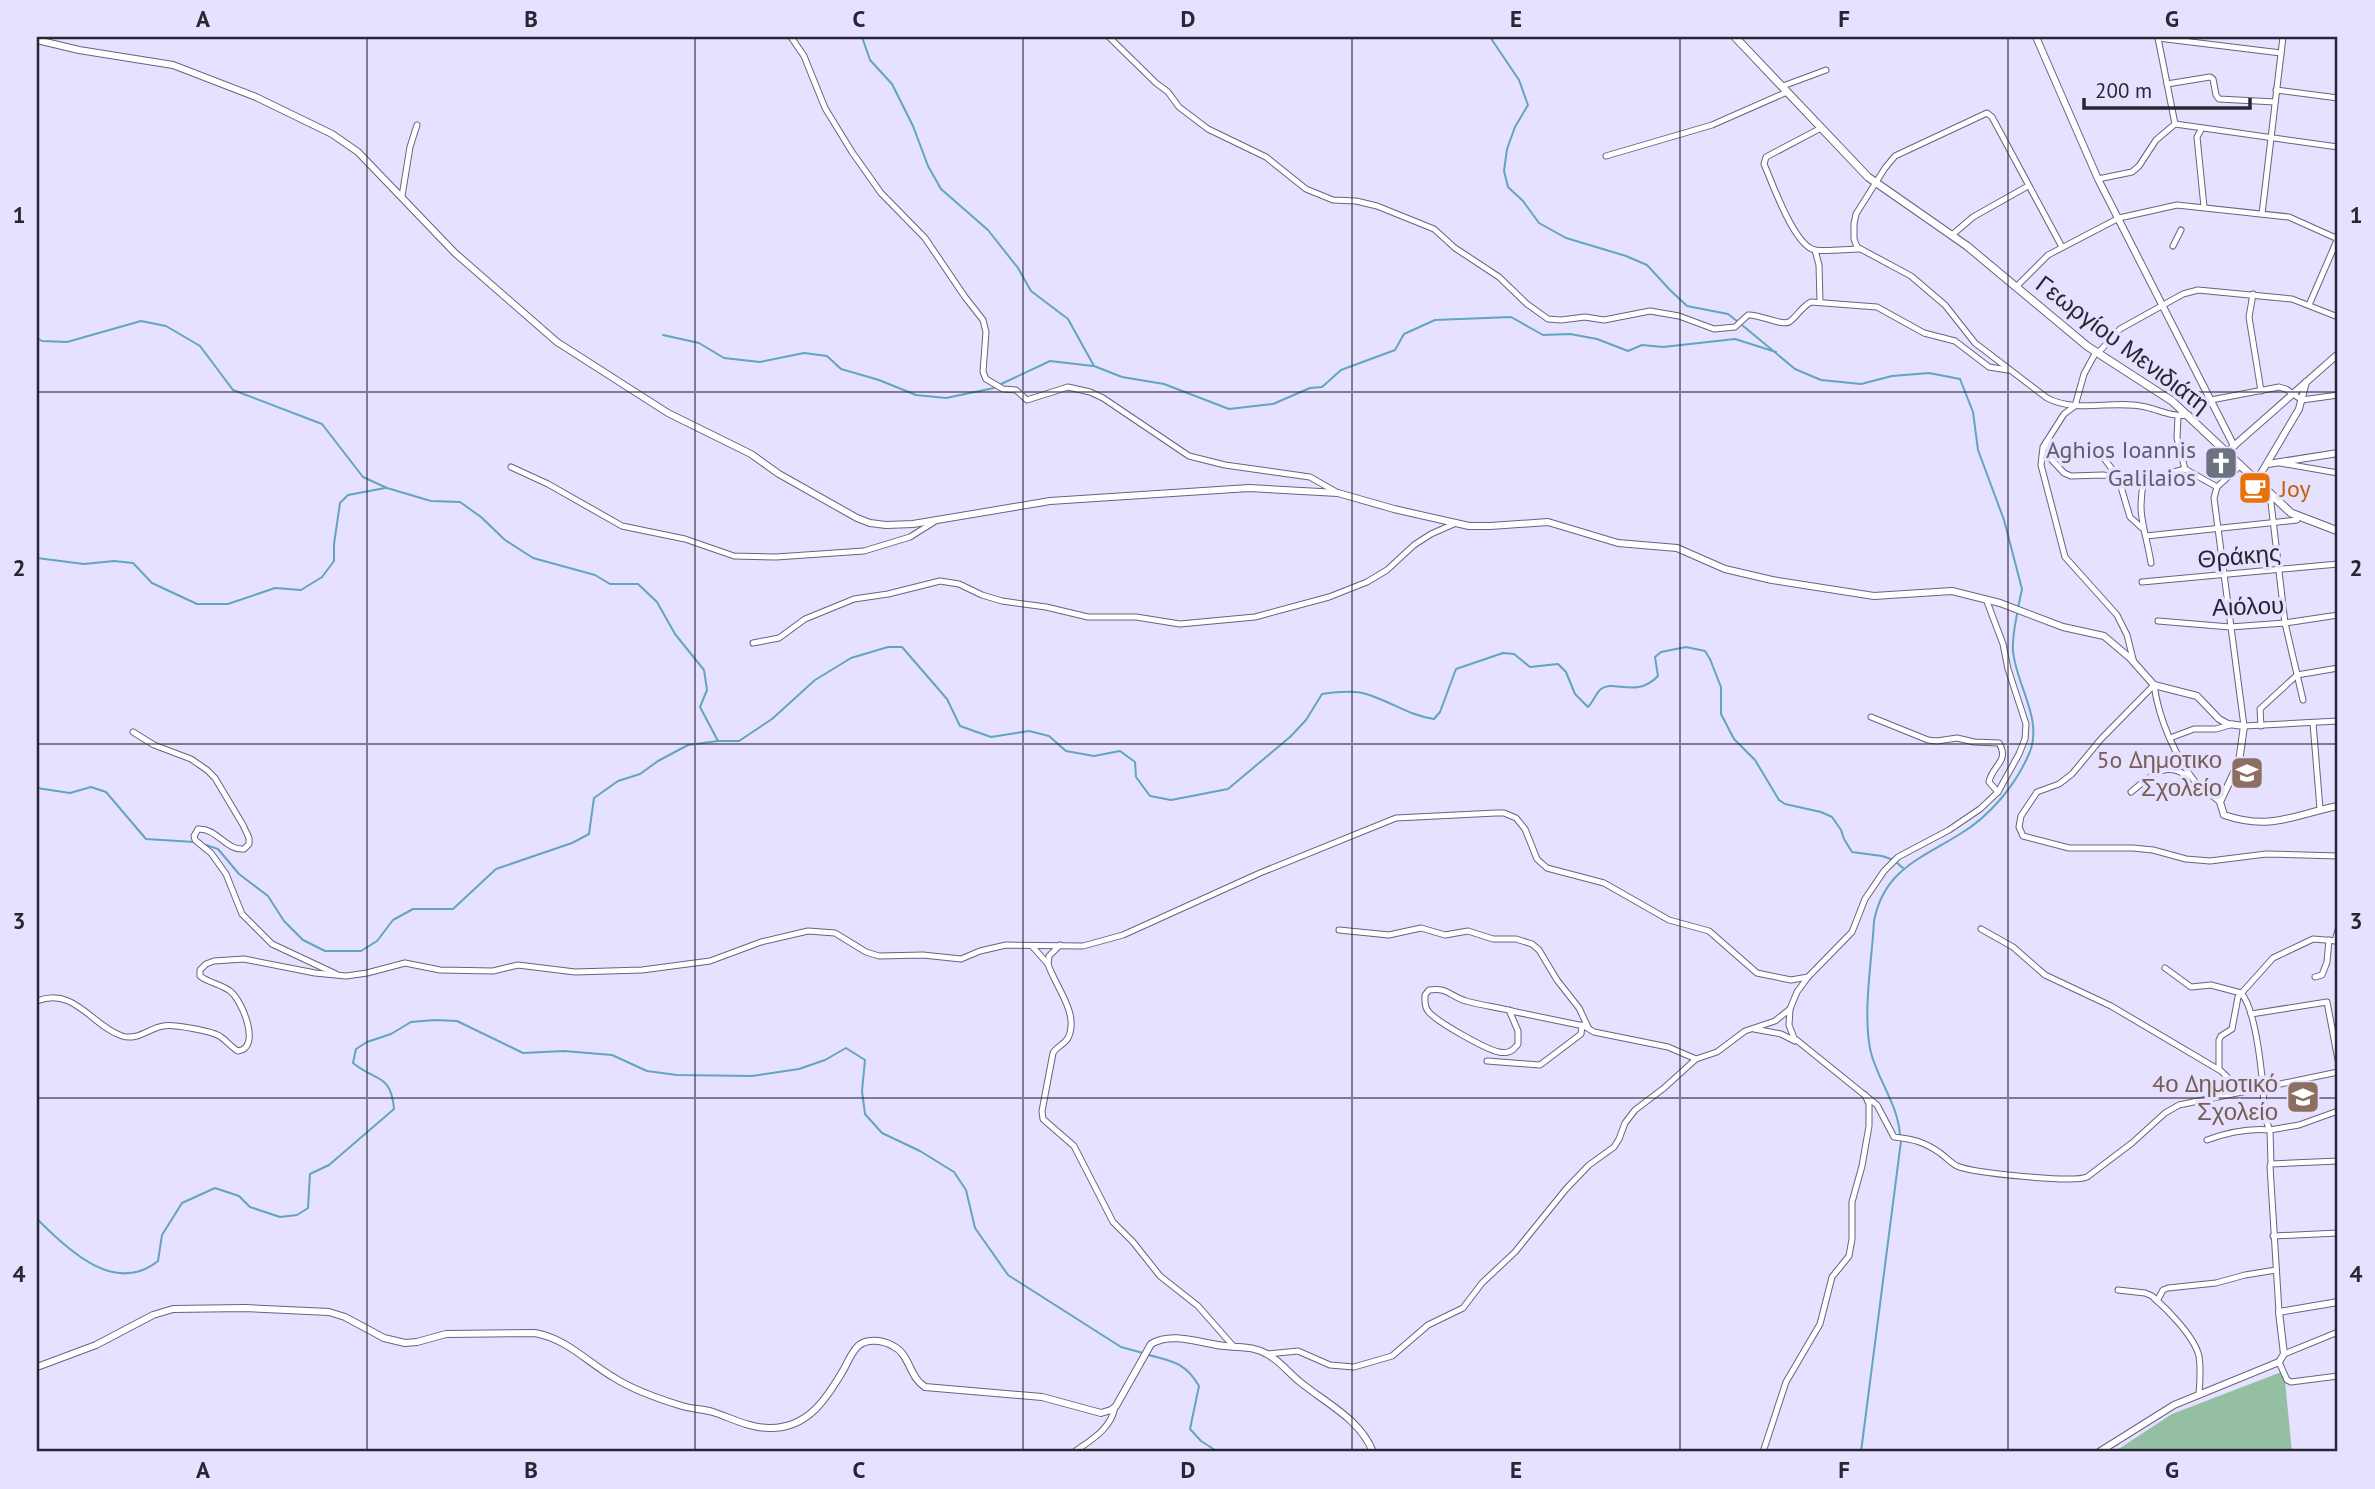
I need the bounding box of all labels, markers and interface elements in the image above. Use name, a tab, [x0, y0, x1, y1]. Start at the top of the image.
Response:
text: A	[196, 4, 210, 33]
text: B	[524, 4, 538, 33]
text: C	[853, 4, 866, 33]
text: D	[1181, 4, 1195, 33]
text: E	[1510, 4, 1522, 33]
text: F	[1838, 4, 1850, 33]
text: G	[2165, 4, 2179, 33]
scale bar	[2084, 66, 2251, 110]
text: 200 m	[2095, 77, 2152, 104]
text: 1	[12, 200, 26, 229]
text: 1	[2349, 200, 2363, 229]
street label: Γεωργίου Μενιδιάτη	[2030, 268, 2216, 420]
place label: Aghios Ioannis Galilaios	[2046, 434, 2196, 493]
church icon: Aghios Ioannis Galilaios	[2202, 444, 2240, 482]
cafe icon: Joy	[2236, 469, 2274, 507]
place label: Joy	[2279, 473, 2311, 504]
street label: Θράκης	[2196, 537, 2282, 575]
text: 2	[12, 553, 26, 582]
text: 2	[2349, 553, 2363, 582]
street label: Αιόλου	[2211, 589, 2285, 623]
place label: 5o Δημοτικο Σχολείο	[2097, 744, 2222, 803]
school or university icon: 5o Δημοτικο Σχολείο	[2228, 754, 2266, 792]
text: 3	[12, 906, 26, 935]
text: 3	[2349, 906, 2363, 935]
place label: 4ο Δημοτικό Σχολείο	[2152, 1068, 2278, 1127]
school or university icon: 4ο Δημοτικό Σχολείο	[2284, 1078, 2322, 1116]
text: 4	[12, 1259, 26, 1288]
text: 4	[2349, 1259, 2363, 1288]
text: A	[196, 1455, 210, 1484]
text: B	[524, 1455, 538, 1484]
text: C	[853, 1455, 866, 1484]
text: D	[1181, 1455, 1195, 1484]
text: E	[1510, 1455, 1522, 1484]
text: F	[1838, 1455, 1850, 1484]
text: G	[2165, 1455, 2179, 1484]

